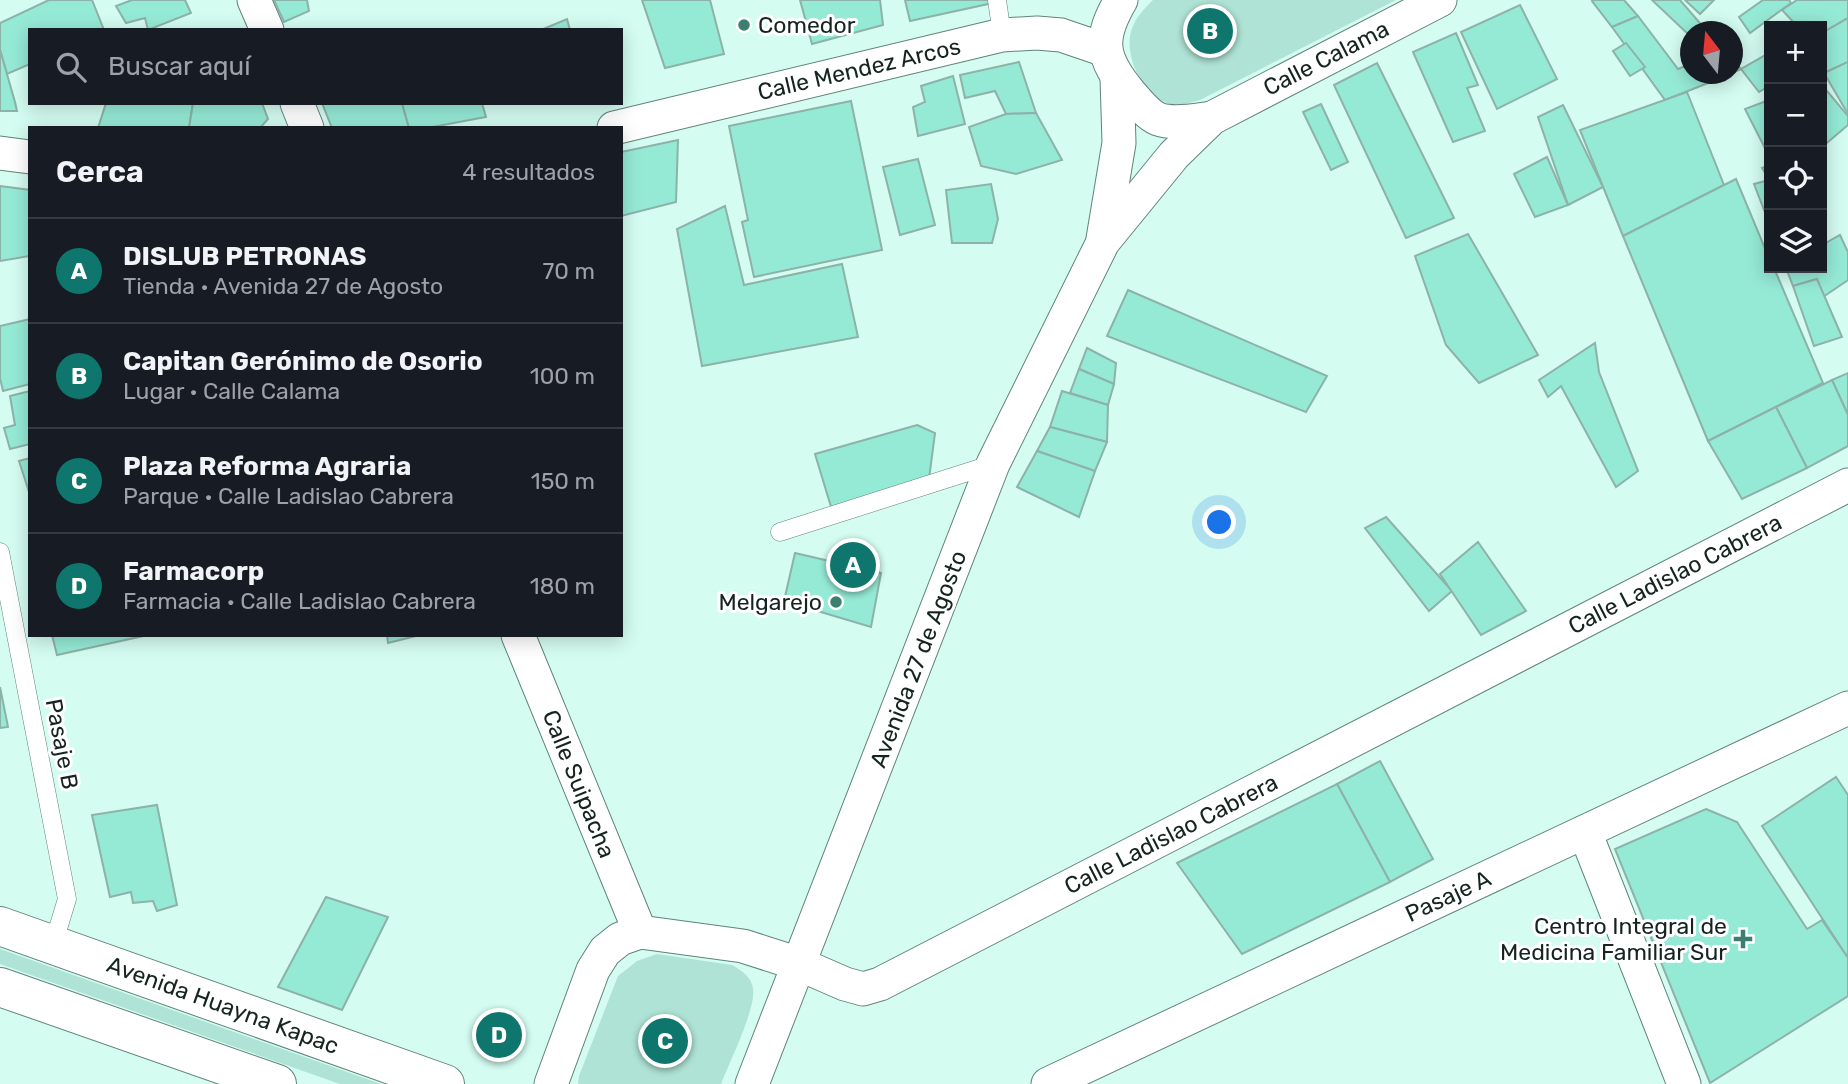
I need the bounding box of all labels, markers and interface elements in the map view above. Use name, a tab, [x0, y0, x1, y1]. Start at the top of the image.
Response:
pin: B	[1187, 5, 1233, 57]
place label: Comedor	[758, 11, 856, 39]
street label: Calle Calama	[1259, 14, 1393, 102]
marker: Comedor	[736, 17, 752, 33]
north arrow	[1680, 21, 1743, 84]
map controls	[1764, 21, 1827, 273]
button: +	[1764, 21, 1827, 84]
search box	[28, 28, 623, 105]
street label: Calle Mendez Arcos	[755, 32, 963, 106]
icon: search	[52, 48, 90, 86]
text: Buscar aquí	[108, 51, 250, 82]
button: −	[1764, 84, 1827, 147]
button: locate	[1764, 147, 1827, 210]
text: Cerca	[56, 154, 144, 190]
text: 4 resultados	[462, 158, 595, 186]
button: layers	[1764, 210, 1827, 273]
text: DISLUB PETRONAS	[123, 241, 366, 272]
text: A	[71, 257, 87, 285]
text: 70 m	[543, 257, 595, 285]
text: Tienda · Avenida 27 de Agosto	[123, 272, 443, 300]
text: Capitan Gerónimo de Osorio	[123, 346, 483, 377]
text: B	[71, 362, 87, 390]
text: 100 m	[530, 362, 595, 390]
text: Lugar · Calle Calama	[123, 377, 340, 405]
text: Plaza Reforma Agraria	[123, 451, 411, 482]
text: C	[71, 467, 87, 495]
text: 150 m	[531, 467, 595, 495]
text: Parque · Calle Ladislao Cabrera	[123, 482, 454, 510]
your location	[1202, 505, 1236, 539]
street label: Calle Ladislao Cabrera	[1564, 508, 1786, 640]
pin: A	[830, 539, 876, 591]
street label: Avenida 27 de Agosto	[864, 547, 972, 771]
text: Farmacorp	[123, 556, 264, 587]
text: D	[71, 572, 87, 600]
text: 180 m	[530, 572, 595, 600]
text: Farmacia · Calle Ladislao Cabrera	[123, 587, 476, 615]
place label: Melgarejo	[718, 588, 822, 616]
marker: Melgarejo	[828, 594, 844, 610]
street label: Pasaje B	[40, 696, 84, 792]
street label: Calle Suipacha	[537, 706, 621, 862]
street label: Calle Ladislao Cabrera	[1060, 768, 1282, 900]
street label: Pasaje A	[1401, 864, 1495, 928]
place label: Centro Integral de Medicina Familiar Sur	[1500, 912, 1727, 966]
marker: Centro Integral de Medicina Familiar Sur	[1733, 929, 1753, 949]
street label: Avenida Huayna Kapac	[103, 950, 343, 1060]
pin: D	[476, 1009, 522, 1061]
pin: C	[642, 1015, 688, 1067]

